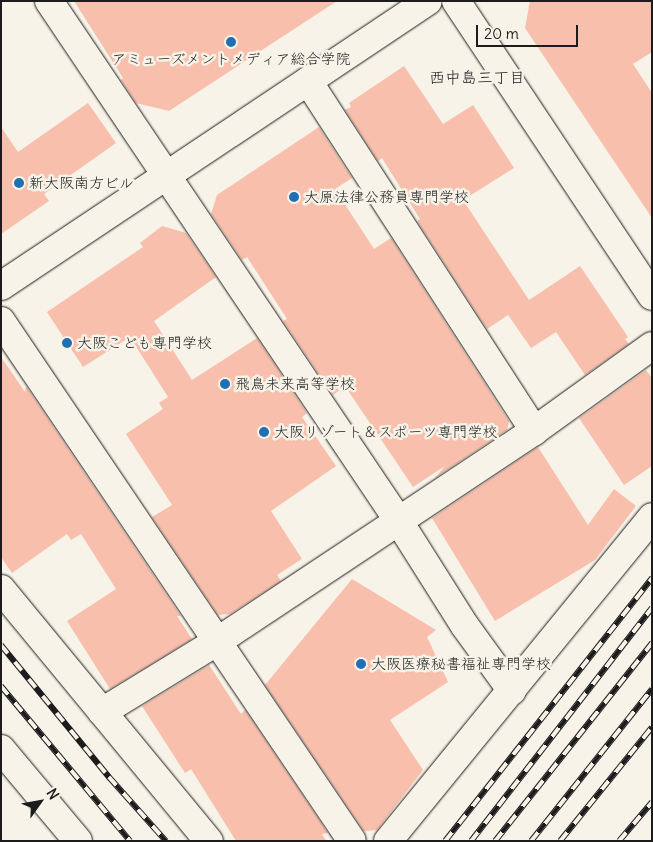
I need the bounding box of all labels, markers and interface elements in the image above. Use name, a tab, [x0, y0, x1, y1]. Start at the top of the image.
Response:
scale bar	[478, 15, 580, 47]
text: 20 m	[484, 24, 519, 43]
marker: アミューズメントメディア総合学院	[225, 36, 237, 48]
place label: アミューズメントメディア総合学院	[111, 50, 351, 68]
district label: 西中島三丁目	[429, 67, 525, 87]
place label: 新大阪南方ビル	[29, 174, 134, 192]
marker: 新大阪南方ビル	[13, 177, 25, 189]
place label: 大原法律公務員専門学校	[304, 188, 469, 206]
marker: 大原法律公務員専門学校	[288, 191, 300, 203]
place label: 大阪こども専門学校	[77, 334, 212, 352]
marker: 大阪こども専門学校	[61, 337, 73, 349]
place label: 飛鳥未来高等学校	[235, 375, 355, 393]
marker: 飛鳥未来高等学校	[219, 378, 231, 390]
place label: 大阪リゾート＆スポーツ専門学校	[274, 423, 498, 441]
marker: 大阪リゾート＆スポーツ専門学校	[258, 426, 270, 438]
place label: 大阪医療秘書福祉専門学校	[371, 655, 551, 673]
marker: 大阪医療秘書福祉専門学校	[355, 658, 367, 670]
north arrow	[15, 777, 65, 827]
text: N	[43, 785, 63, 803]

